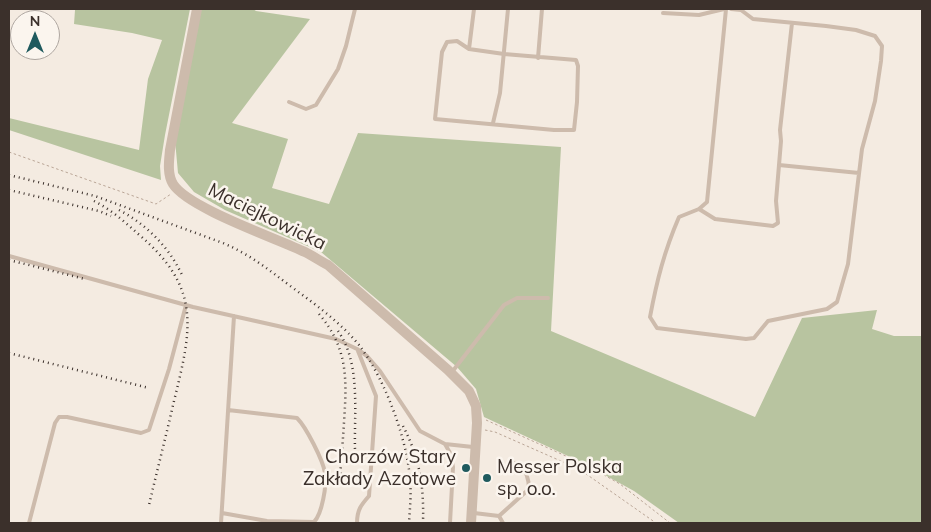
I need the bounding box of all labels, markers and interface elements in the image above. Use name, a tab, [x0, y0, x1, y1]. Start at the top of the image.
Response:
north arrow	[10, 10, 60, 60]
text: N	[30, 12, 40, 30]
street label: Maciejkowicka	[204, 179, 330, 255]
place label: Chorzów Stary Zakłady Azotowe	[303, 446, 456, 490]
place label: Messer Polska sp. o.o.	[497, 456, 623, 500]
marker: Chorzów Stary Zakłady Azotowe	[460, 462, 472, 474]
marker: Messer Polska sp. o.o.	[481, 472, 493, 484]

